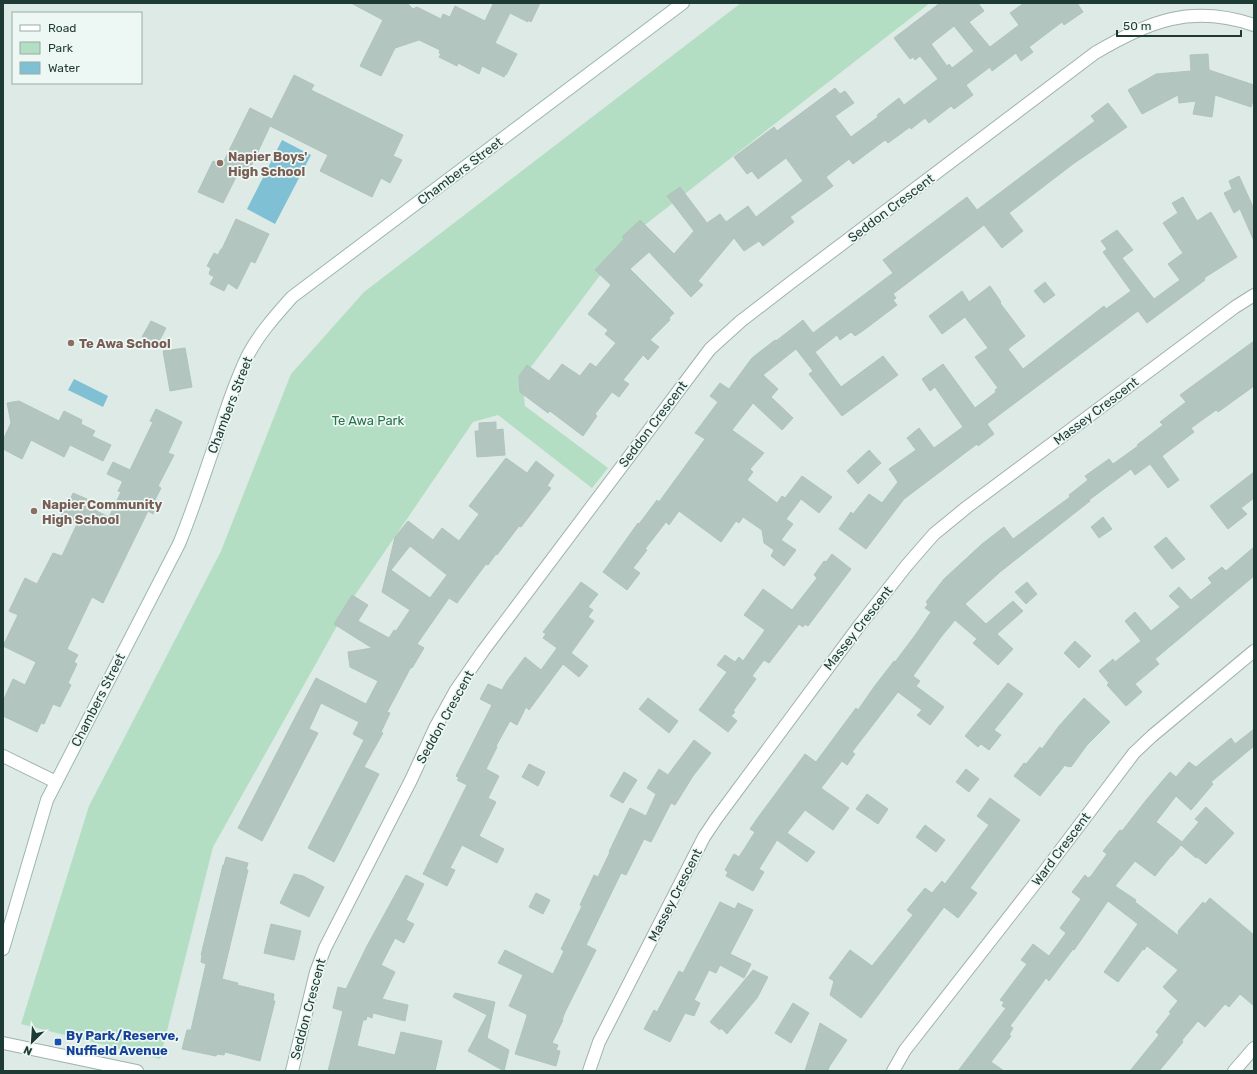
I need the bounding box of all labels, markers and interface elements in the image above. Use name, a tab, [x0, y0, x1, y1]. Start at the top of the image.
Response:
legend	[12, 12, 142, 84]
scale bar	[1117, 12, 1241, 38]
text: 50 m	[1123, 19, 1151, 33]
text: Road	[48, 21, 76, 35]
text: Park	[48, 41, 74, 55]
text: Water	[48, 61, 80, 75]
street label: Chambers Street	[414, 134, 506, 208]
place label: Napier Boys' High School	[228, 149, 308, 179]
marker: Napier Boys' High School	[215, 158, 225, 168]
street label: Seddon Crescent	[845, 171, 937, 245]
place label: Te Awa School	[79, 336, 171, 351]
marker: Te Awa School	[66, 338, 76, 348]
street label: Chambers Street	[205, 354, 255, 456]
street label: Massey Crescent	[1051, 374, 1141, 448]
street label: Seddon Crescent	[616, 378, 690, 470]
park label: Te Awa Park	[332, 413, 405, 428]
place label: Napier Community High School	[42, 497, 162, 527]
marker: Napier Community High School	[29, 506, 39, 516]
street label: Massey Crescent	[821, 583, 895, 673]
street label: Chambers Street	[68, 651, 128, 749]
street label: Seddon Crescent	[413, 668, 477, 766]
street label: Ward Crescent	[1029, 809, 1093, 889]
street label: Massey Crescent	[645, 846, 705, 944]
street label: Seddon Crescent	[287, 957, 329, 1061]
north arrow	[12, 1022, 52, 1062]
place label: By Park/Reserve, Nuffield Avenue	[66, 1028, 179, 1058]
marker: By Park/Reserve, Nuffield Avenue	[53, 1037, 63, 1047]
text: N	[22, 1043, 34, 1058]

